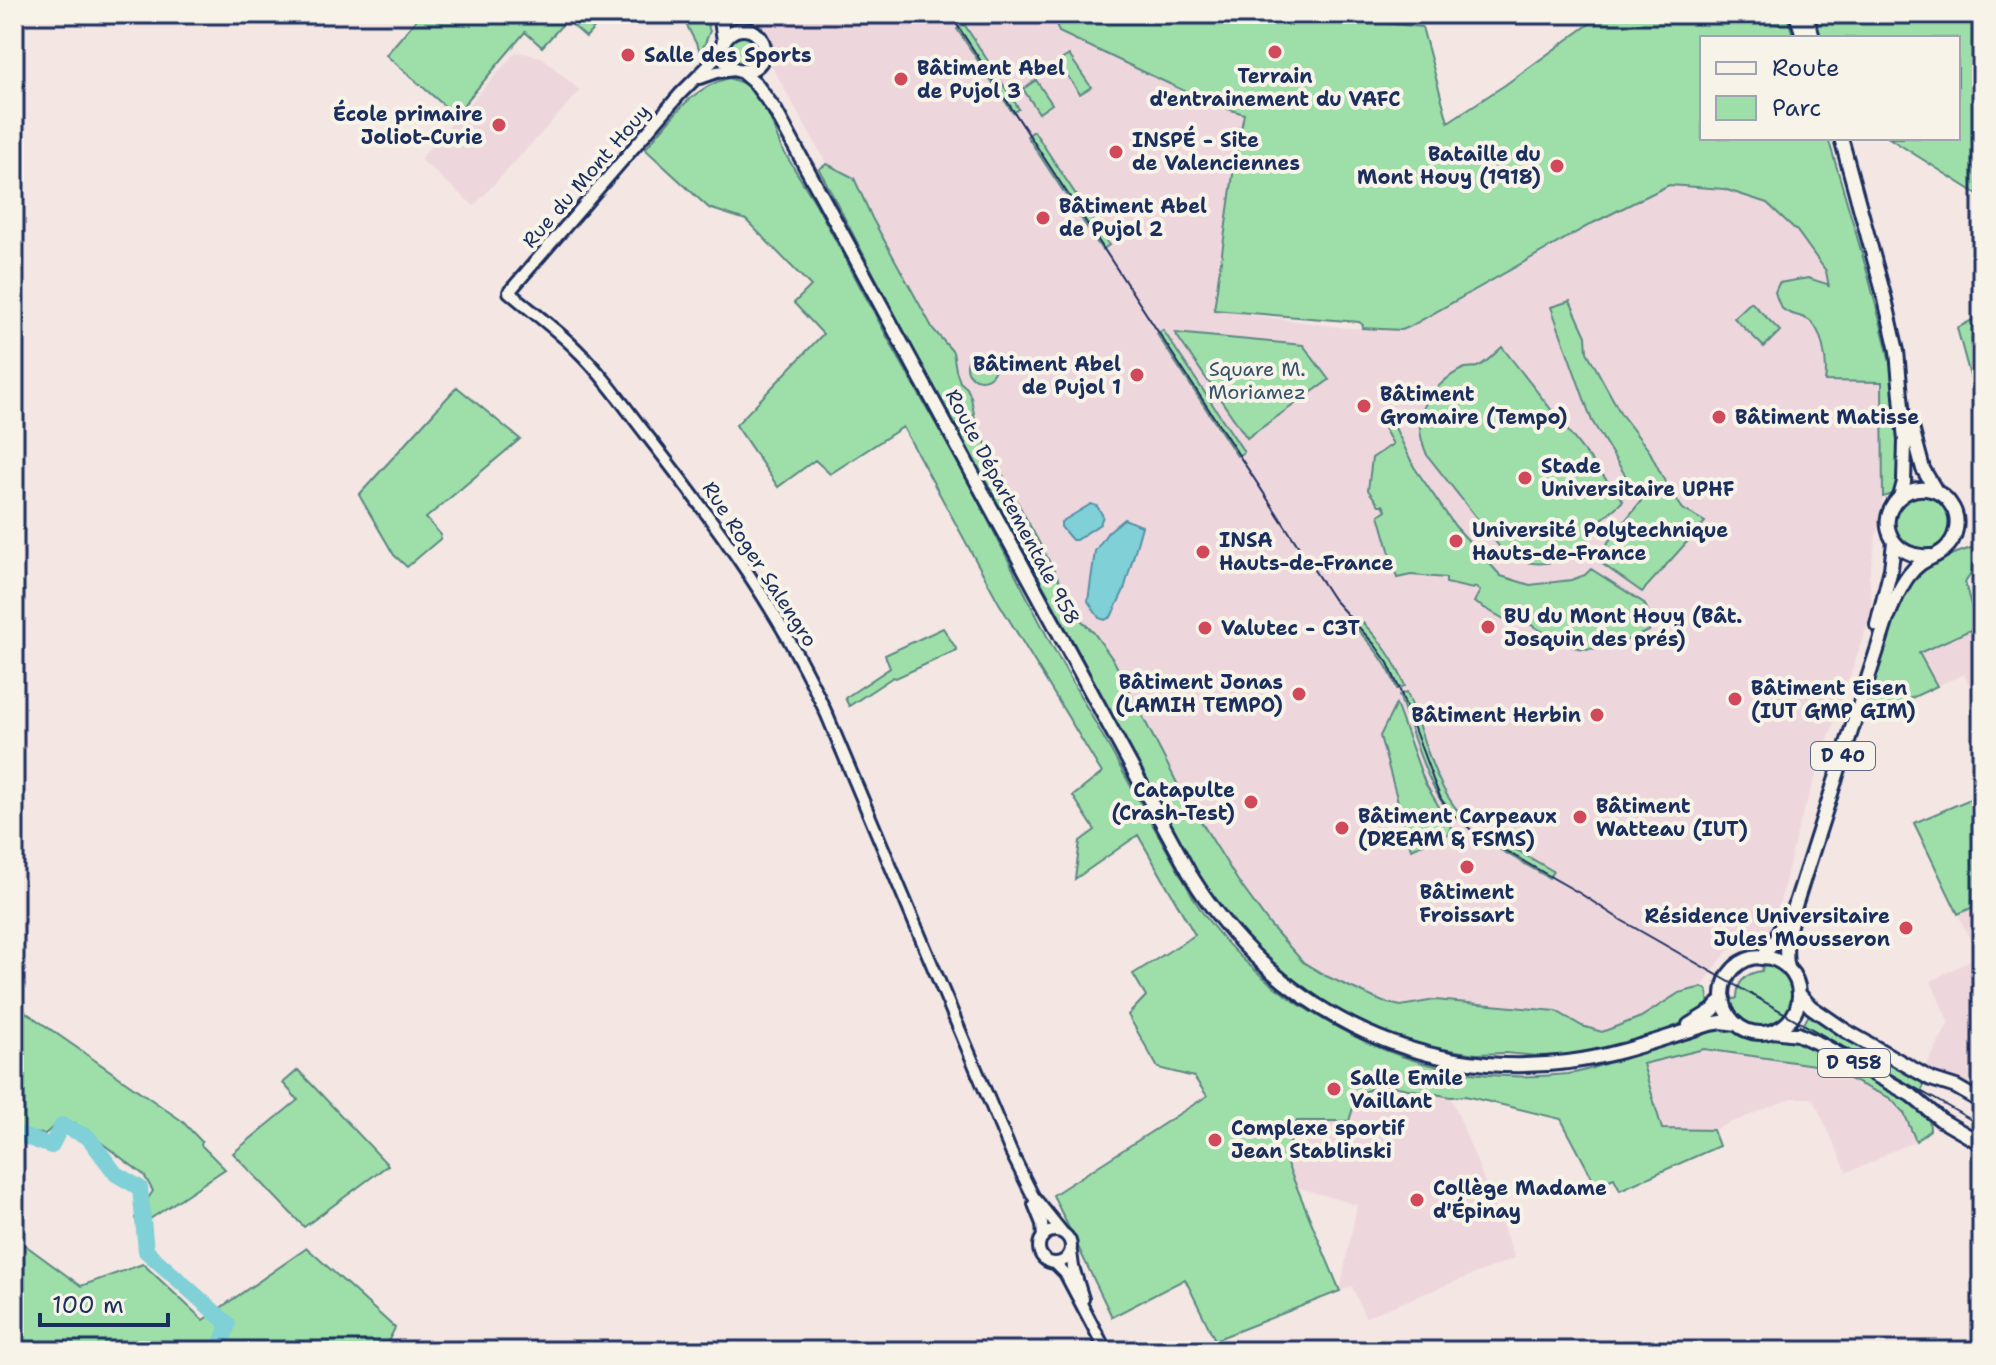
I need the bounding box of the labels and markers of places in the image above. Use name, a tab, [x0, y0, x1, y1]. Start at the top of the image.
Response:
place label: Salle des Sports	[644, 42, 812, 68]
marker: Terrain d'entrainement du VAFC	[1266, 43, 1284, 61]
marker: Salle des Sports	[619, 46, 637, 64]
place label: Bâtiment Abel de Pujol 3	[917, 55, 1065, 104]
place label: Terrain d'entrainement du VAFC	[1149, 63, 1401, 112]
marker: Bâtiment Abel de Pujol 3	[892, 70, 910, 88]
place label: École primaire Joliot-Curie	[333, 99, 483, 150]
marker: École primaire Joliot-Curie	[490, 116, 508, 134]
place label: INSPÉ - Site de Valenciennes	[1132, 125, 1300, 176]
place label: Bataille du Mont Houy (1918)	[1357, 141, 1541, 190]
marker: INSPÉ - Site de Valenciennes	[1107, 143, 1125, 161]
marker: Bataille du Mont Houy (1918)	[1548, 157, 1566, 175]
place label: Bâtiment Abel de Pujol 2	[1059, 193, 1207, 242]
marker: Bâtiment Abel de Pujol 2	[1034, 209, 1052, 227]
place label: Bâtiment Abel de Pujol 1	[973, 351, 1121, 400]
marker: Bâtiment Abel de Pujol 1	[1128, 366, 1146, 384]
place label: Bâtiment Gromaire (Tempo)	[1380, 381, 1567, 430]
marker: Bâtiment Gromaire (Tempo)	[1355, 397, 1373, 415]
place label: Bâtiment Matisse	[1735, 404, 1919, 430]
marker: Bâtiment Matisse	[1710, 408, 1728, 426]
place label: Stade Universitaire UPHF	[1541, 453, 1734, 502]
marker: Stade Universitaire UPHF	[1516, 469, 1534, 487]
place label: Université Polytechnique Hauts-de-France	[1472, 517, 1728, 566]
place label: INSA Hauts-de-France	[1219, 527, 1394, 576]
marker: Université Polytechnique Hauts-de-France	[1447, 532, 1465, 550]
marker: INSA Hauts-de-France	[1194, 543, 1212, 561]
place label: BU du Mont Houy (Bât. Josquin des prés)	[1504, 603, 1742, 652]
place label: Valutec - C3T	[1221, 615, 1360, 641]
marker: BU du Mont Houy (Bât. Josquin des prés)	[1479, 618, 1497, 636]
marker: Valutec - C3T	[1196, 619, 1214, 637]
place label: Bâtiment Jonas (LAMIH TEMPO)	[1115, 669, 1283, 718]
place label: Bâtiment Eisen (IUT GMP GIM)	[1751, 675, 1916, 724]
marker: Bâtiment Jonas (LAMIH TEMPO)	[1290, 685, 1308, 703]
marker: Bâtiment Eisen (IUT GMP GIM)	[1726, 690, 1744, 708]
place label: Bâtiment Herbin	[1411, 702, 1581, 728]
marker: Bâtiment Herbin	[1588, 706, 1606, 724]
place label: Catapulte (Crash-Test)	[1111, 777, 1235, 826]
marker: Catapulte (Crash-Test)	[1242, 793, 1260, 811]
place label: Bâtiment Watteau (IUT)	[1596, 793, 1748, 842]
place label: Bâtiment Carpeaux (DREAM & FSMS)	[1358, 803, 1557, 852]
marker: Bâtiment Watteau (IUT)	[1571, 808, 1589, 826]
marker: Bâtiment Carpeaux (DREAM & FSMS)	[1333, 819, 1351, 837]
marker: Bâtiment Froissart	[1458, 858, 1476, 876]
place label: Bâtiment Froissart	[1419, 879, 1515, 928]
place label: Résidence Universitaire Jules Mousseron	[1645, 903, 1890, 952]
marker: Résidence Universitaire Jules Mousseron	[1897, 919, 1915, 937]
place label: Salle Emile Vaillant	[1350, 1065, 1463, 1114]
marker: Salle Emile Vaillant	[1325, 1080, 1343, 1098]
place label: Complexe sportif Jean Stablinski	[1231, 1115, 1405, 1164]
marker: Complexe sportif Jean Stablinski	[1206, 1131, 1224, 1149]
place label: Collège Madame d'Épinay	[1433, 1175, 1607, 1224]
marker: Collège Madame d'Épinay	[1408, 1191, 1426, 1209]

